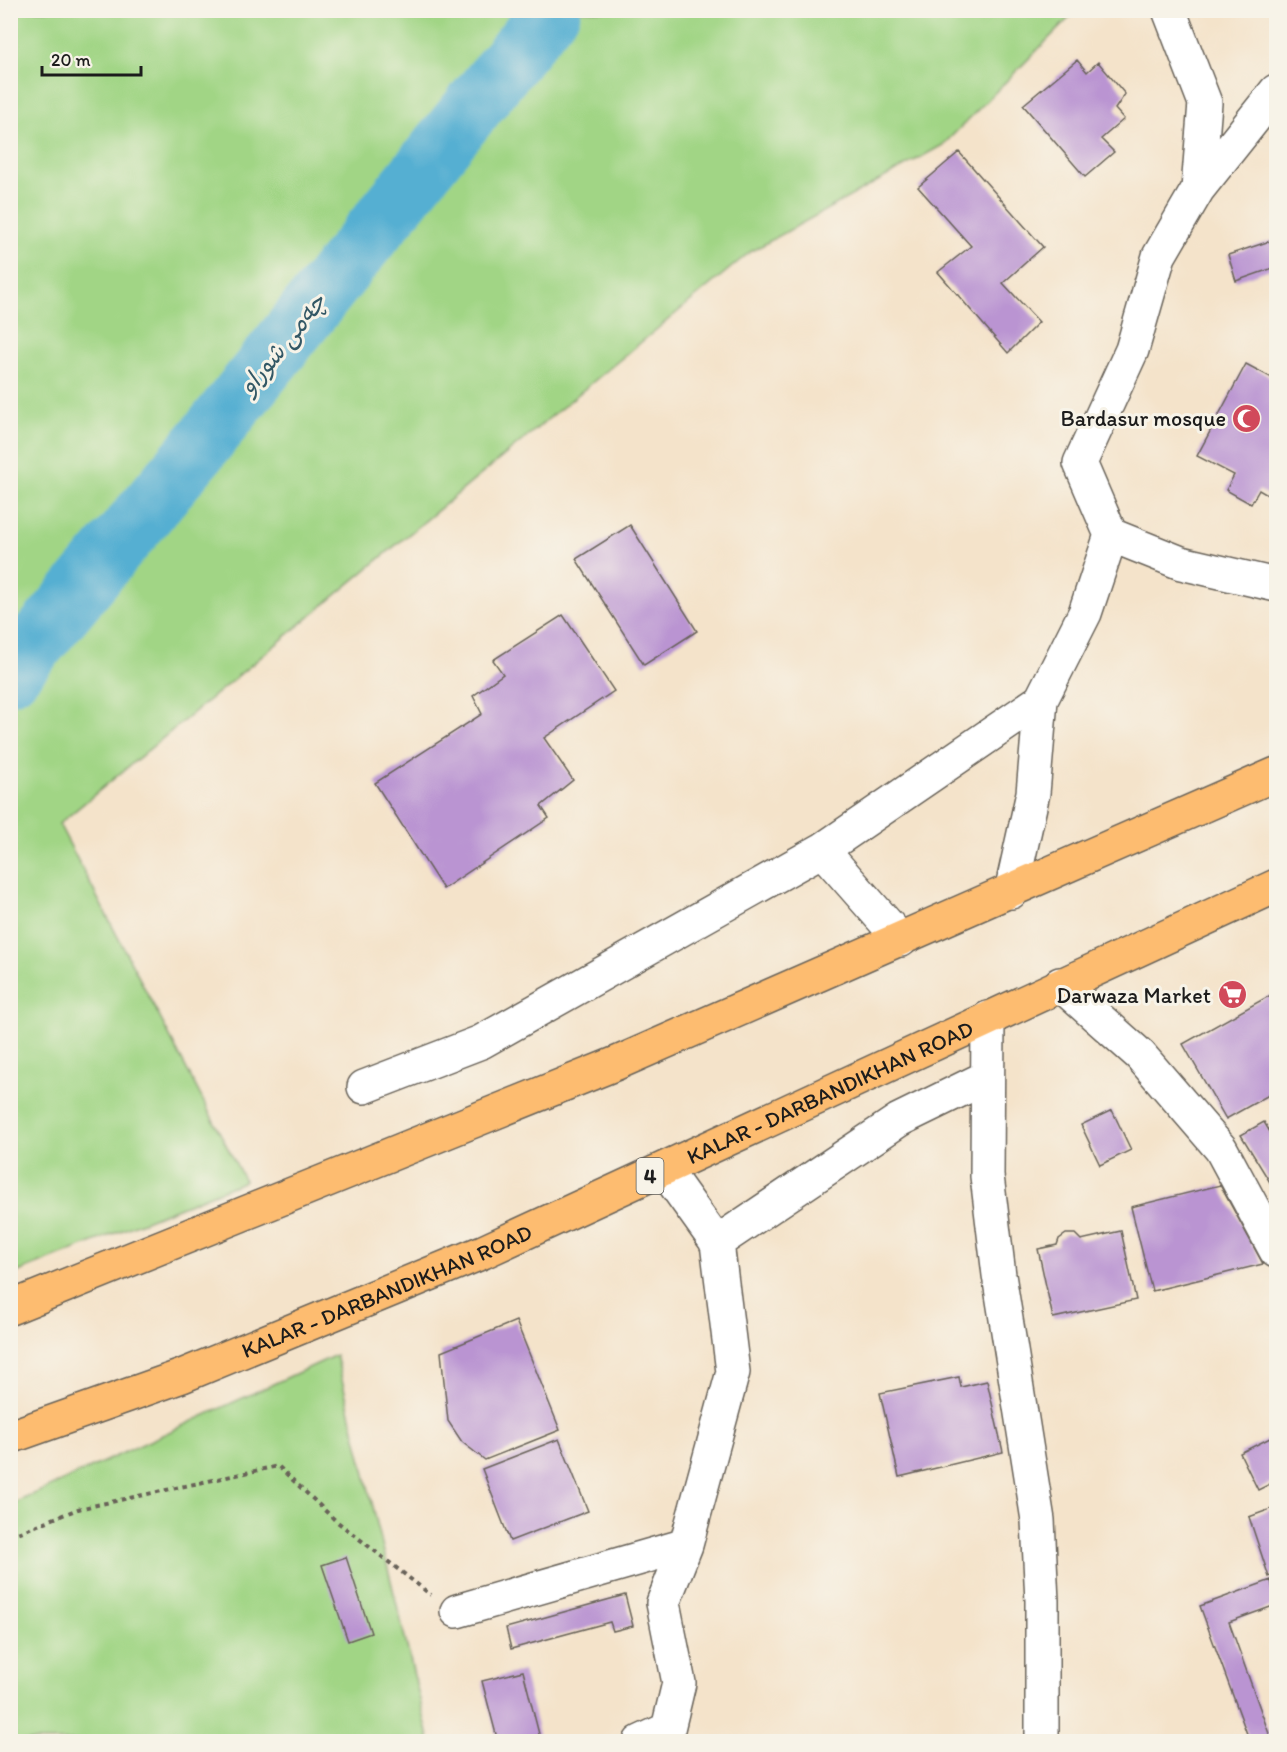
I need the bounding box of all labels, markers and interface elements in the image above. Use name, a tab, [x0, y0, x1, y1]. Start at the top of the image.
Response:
scale bar	[42, 39, 141, 77]
text: 20 m	[51, 49, 91, 71]
water label: چەمی شوراو	[232, 287, 334, 403]
mosque icon: Bardasur mosque	[1231, 402, 1263, 434]
place label: Bardasur mosque	[1060, 405, 1226, 432]
supermarket icon: Darwaza Market	[1216, 979, 1248, 1011]
place label: Darwaza Market	[1056, 982, 1211, 1009]
street label: KALAR - DARBANDIKHAN ROAD	[683, 1015, 978, 1170]
road number: 4	[636, 1158, 664, 1194]
street label: KALAR - DARBANDIKHAN ROAD	[237, 1218, 536, 1364]

